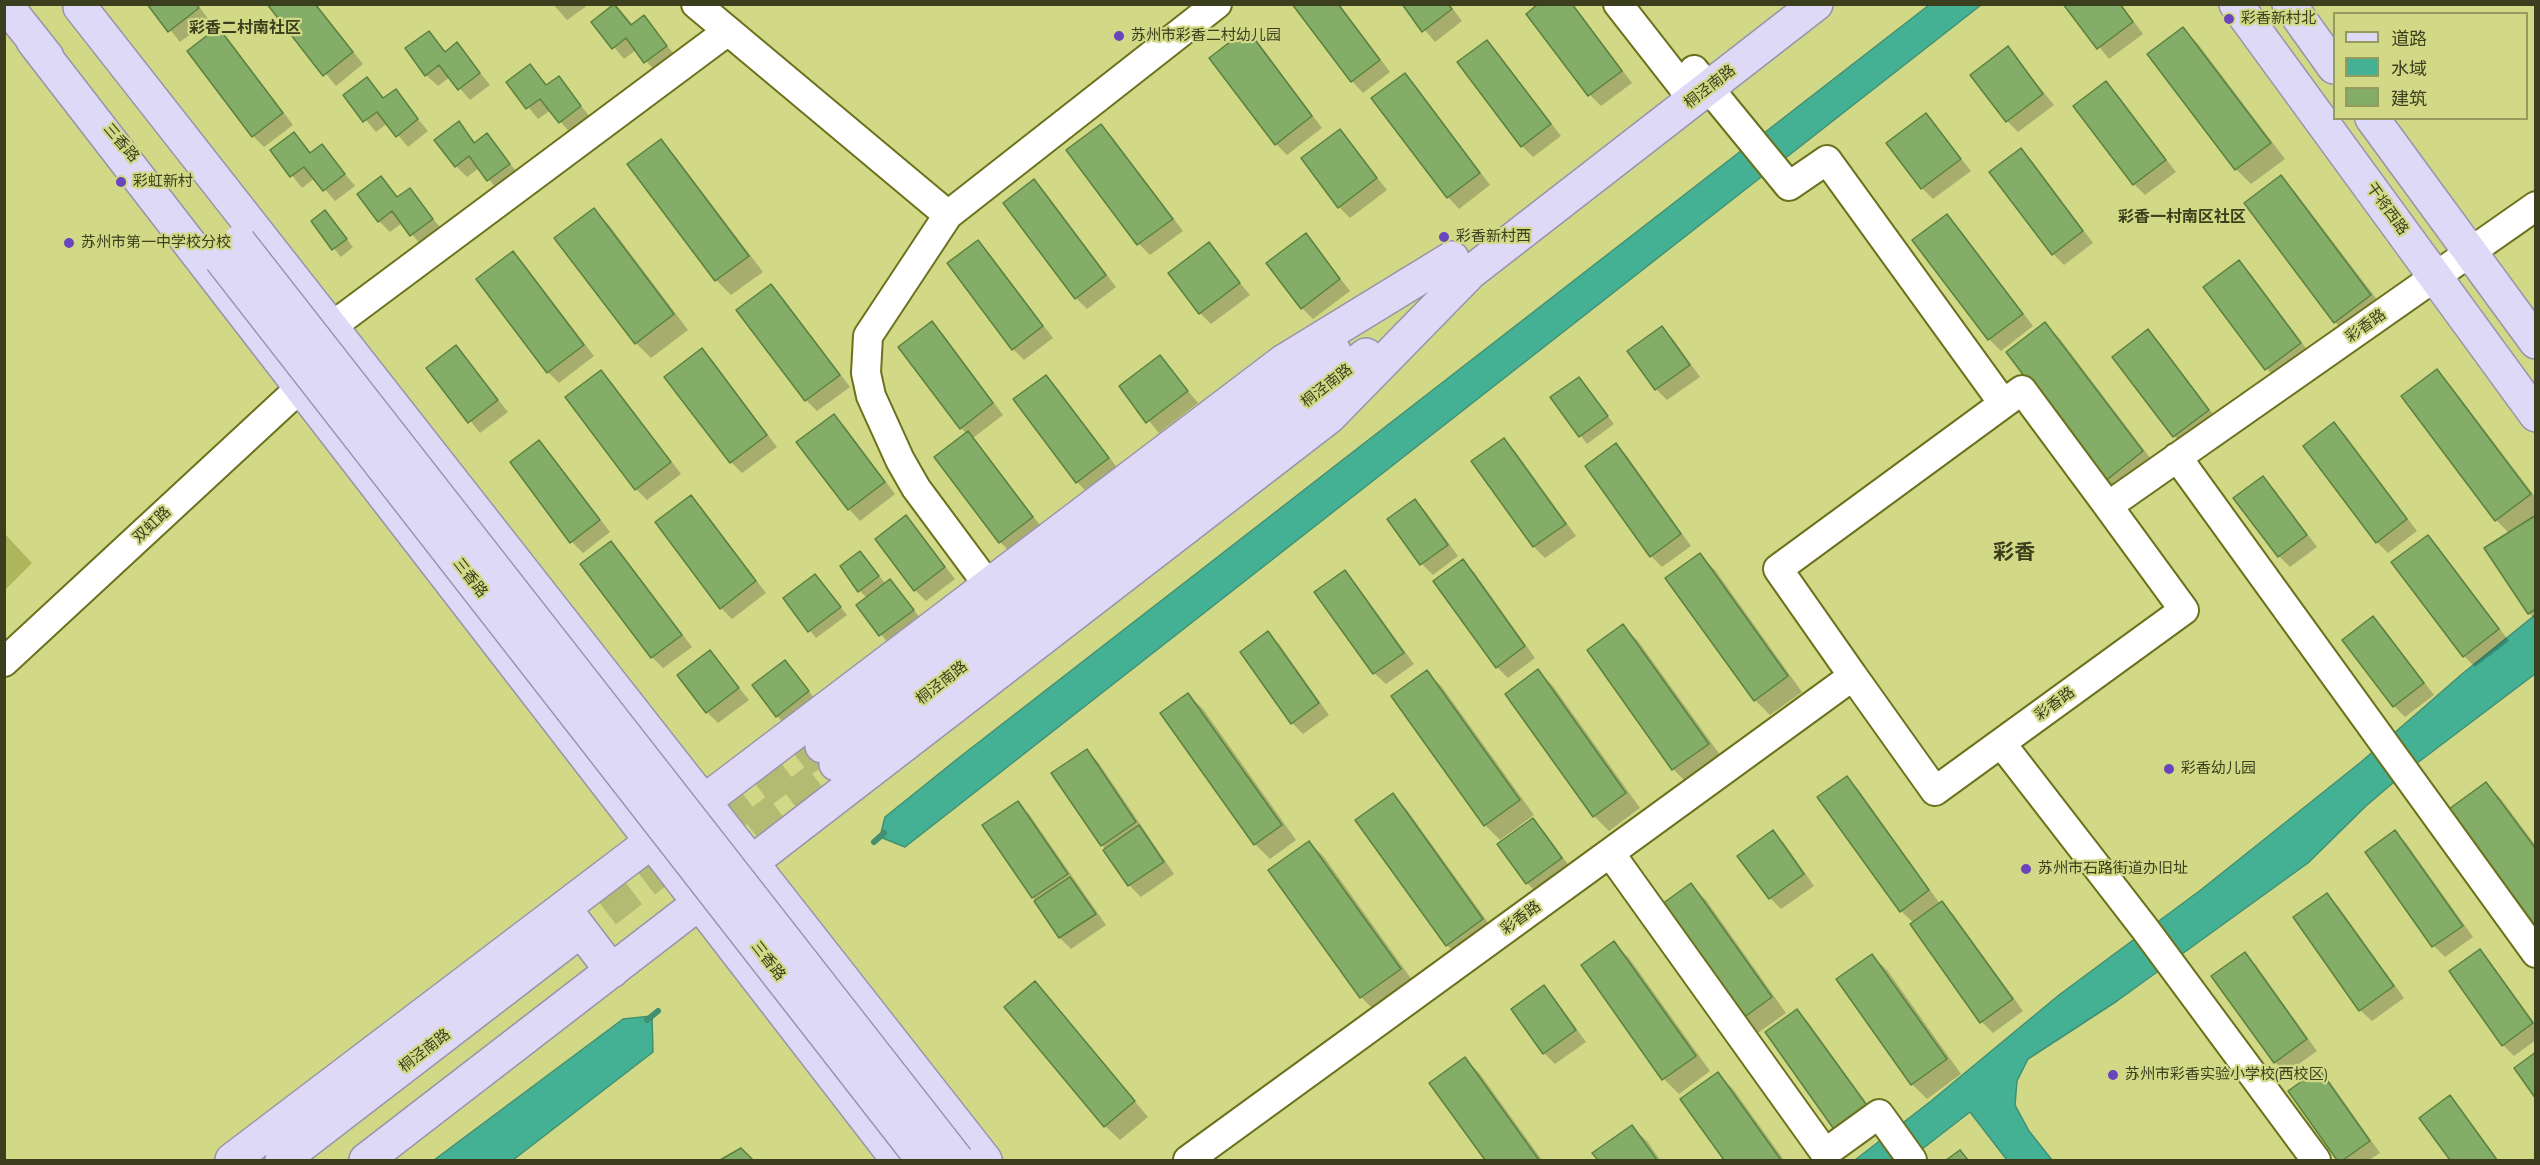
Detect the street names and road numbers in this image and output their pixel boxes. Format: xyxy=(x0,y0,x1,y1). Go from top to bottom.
street label: 桐泾南路 xyxy=(1681,61,1739,113)
street label: 三香路 xyxy=(99,120,143,166)
street label: 干将西路 xyxy=(2362,179,2412,239)
street label: 彩香路 xyxy=(2342,306,2390,346)
street label: 桐泾南路 xyxy=(1298,360,1356,412)
street label: 双虹路 xyxy=(129,503,175,547)
street label: 三香路 xyxy=(449,555,491,601)
street label: 桐泾南路 xyxy=(913,657,971,709)
street label: 彩香路 xyxy=(2032,683,2078,725)
street label: 彩香路 xyxy=(1498,897,1544,939)
street label: 三香路 xyxy=(747,938,789,984)
street label: 桐泾南路 xyxy=(396,1025,454,1077)

